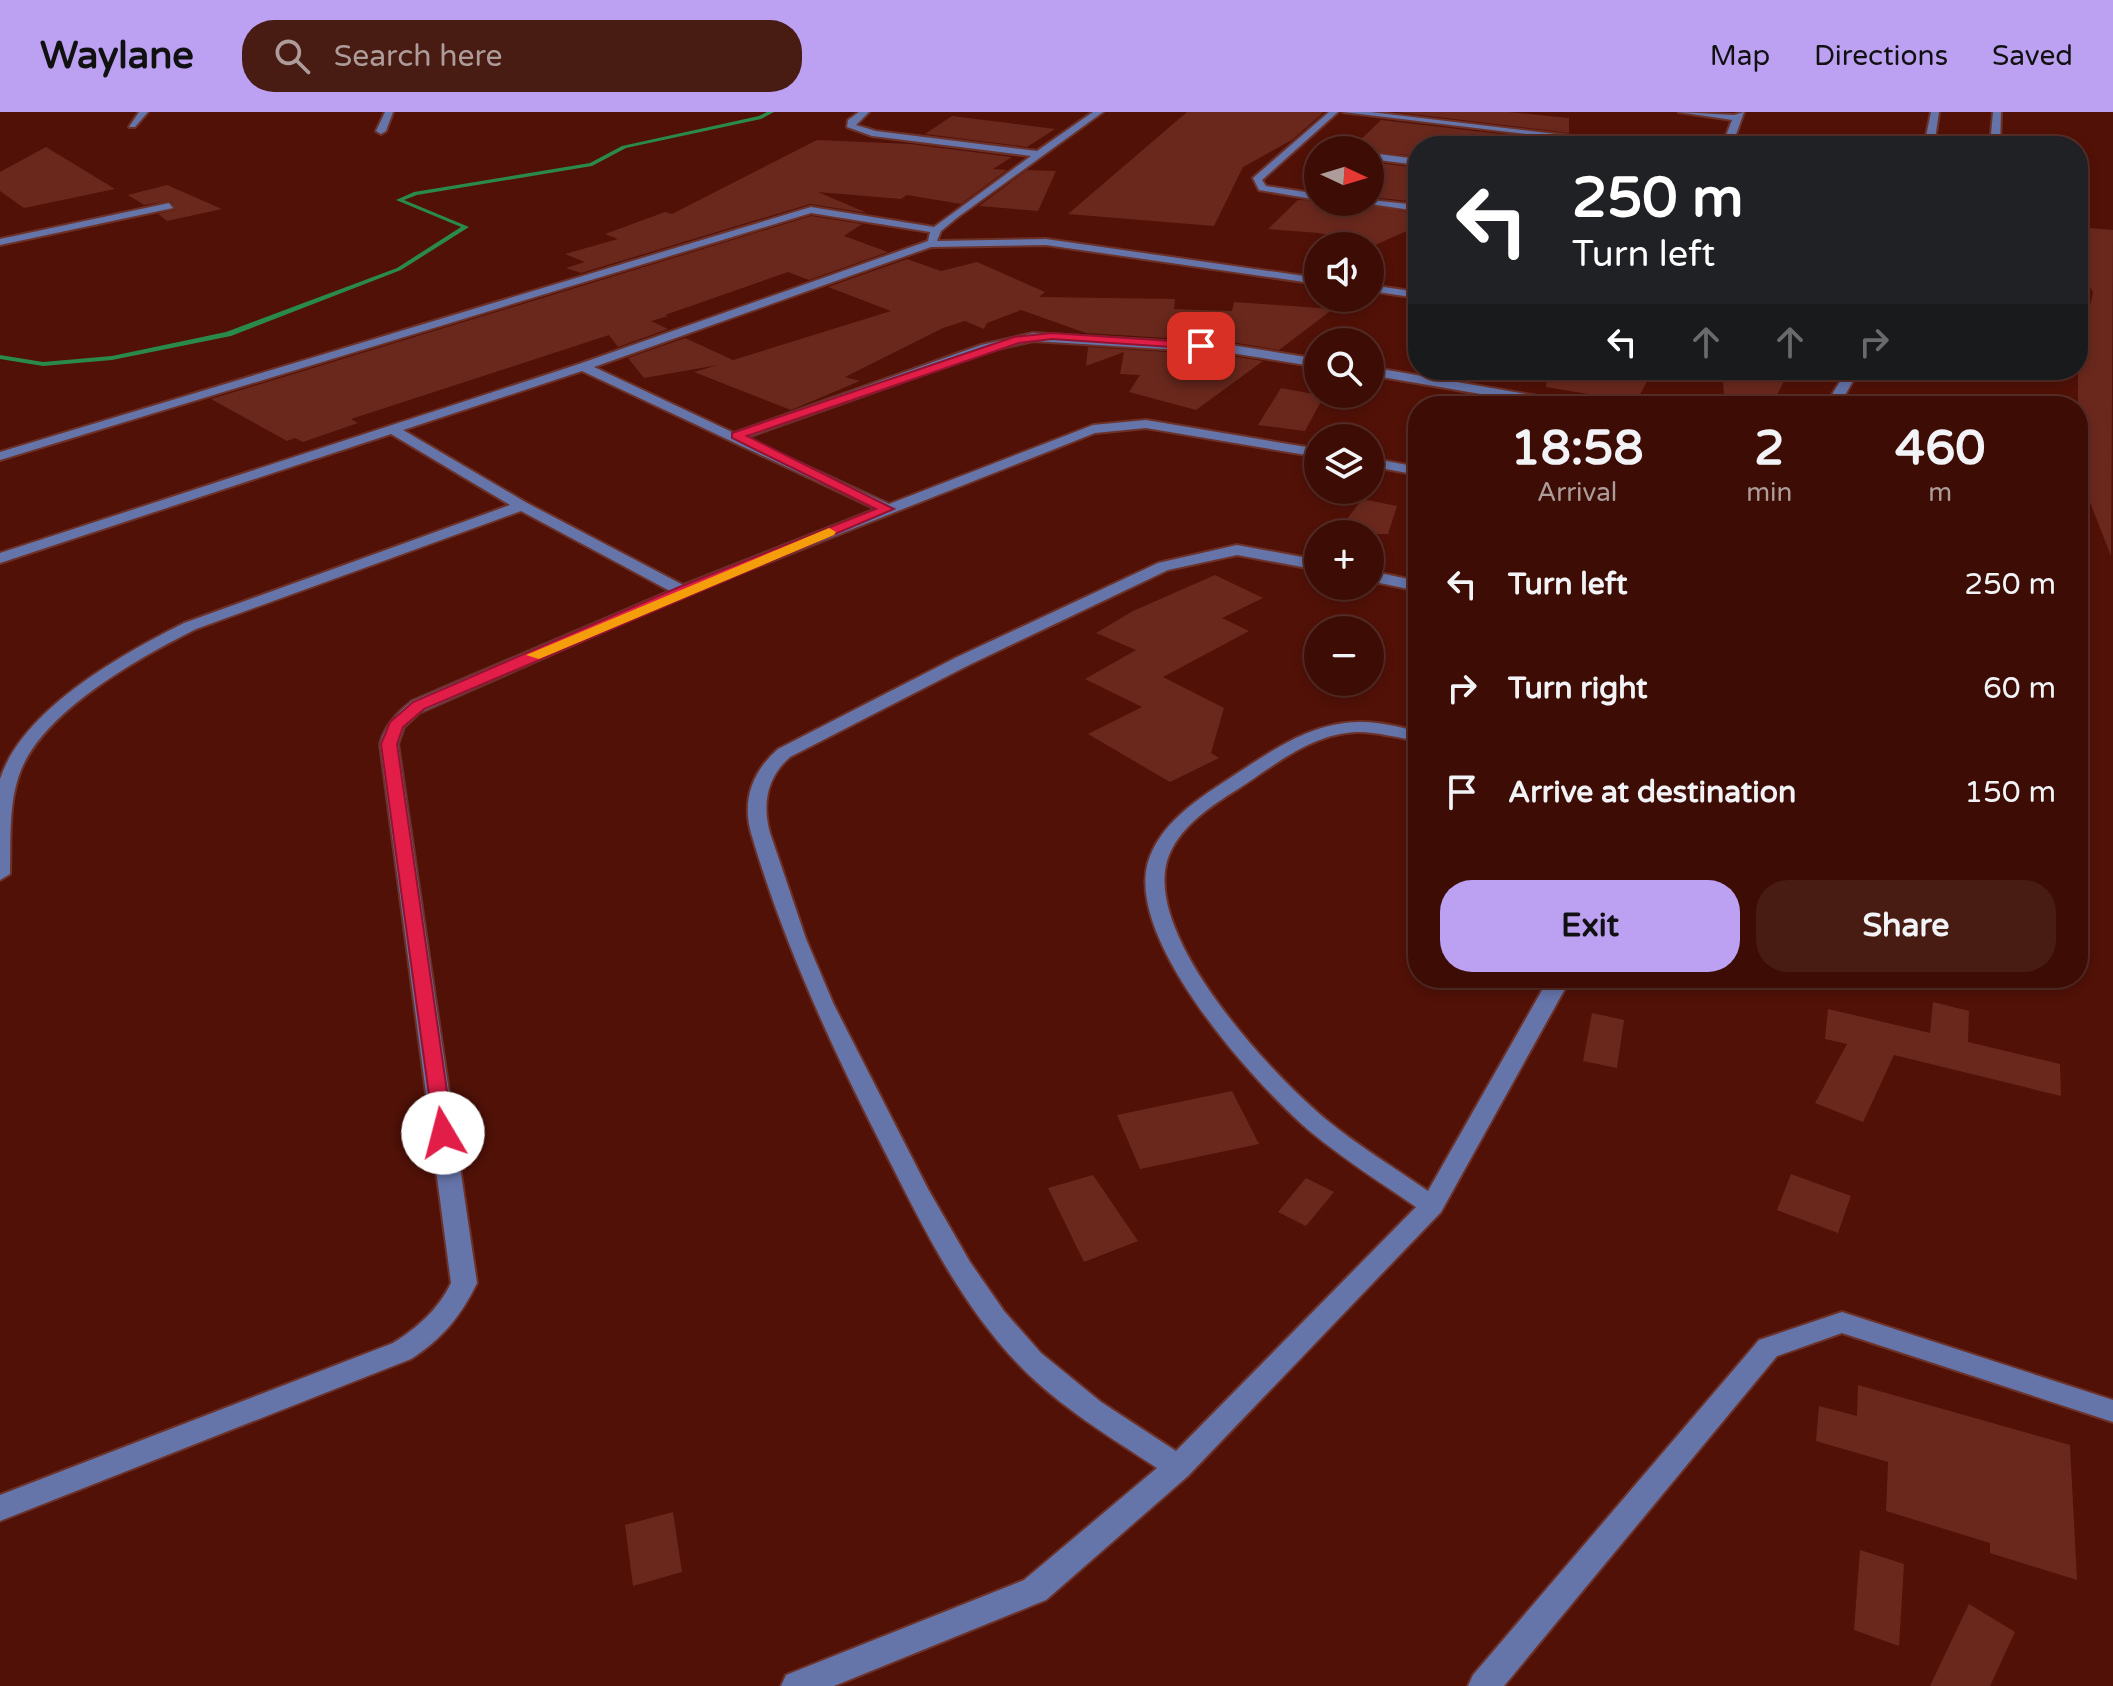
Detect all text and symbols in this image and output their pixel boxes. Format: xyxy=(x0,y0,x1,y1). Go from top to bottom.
search box xyxy=(242,20,802,92)
text: Waylane xyxy=(40,33,194,79)
icon: search xyxy=(270,34,314,78)
text: Search here xyxy=(334,38,503,75)
text: Map xyxy=(1710,39,1770,73)
text: Directions xyxy=(1814,39,1948,73)
text: Saved xyxy=(1992,39,2073,73)
north arrow xyxy=(1304,136,1384,216)
map controls xyxy=(1304,136,1384,696)
text: 250 m xyxy=(1572,165,1743,232)
icon: left xyxy=(1440,168,1544,272)
button: sound xyxy=(1304,232,1384,312)
text: Turn left xyxy=(1572,233,1715,276)
pin xyxy=(1167,312,1235,380)
icon: left xyxy=(1600,320,1644,364)
icon: ahead xyxy=(1684,320,1728,364)
icon: ahead xyxy=(1768,320,1812,364)
icon: right xyxy=(1852,320,1896,364)
icon: arrive xyxy=(1179,324,1223,368)
button: search xyxy=(1304,328,1384,408)
text: 18:58 xyxy=(1511,420,1644,478)
text: 2 xyxy=(1754,420,1784,478)
text: 460 xyxy=(1895,420,1985,478)
button: layers xyxy=(1304,424,1384,504)
text: Arrival xyxy=(1537,477,1617,508)
text: min xyxy=(1746,477,1792,508)
text: m xyxy=(1928,477,1952,508)
button: + xyxy=(1304,520,1384,600)
icon: left xyxy=(1440,562,1484,606)
text: Turn left xyxy=(1508,566,1627,603)
text: 250 m xyxy=(1964,566,2056,603)
button: − xyxy=(1304,616,1384,696)
icon: right xyxy=(1440,666,1484,710)
text: Turn right xyxy=(1508,670,1648,707)
text: 60 m xyxy=(1983,670,2056,707)
icon: arrive xyxy=(1440,770,1484,814)
text: Arrive at destination xyxy=(1508,774,1796,811)
text: 150 m xyxy=(1964,774,2056,811)
button: Exit xyxy=(1440,880,1740,972)
button: Share xyxy=(1756,880,2056,972)
position arrow xyxy=(401,1091,485,1175)

